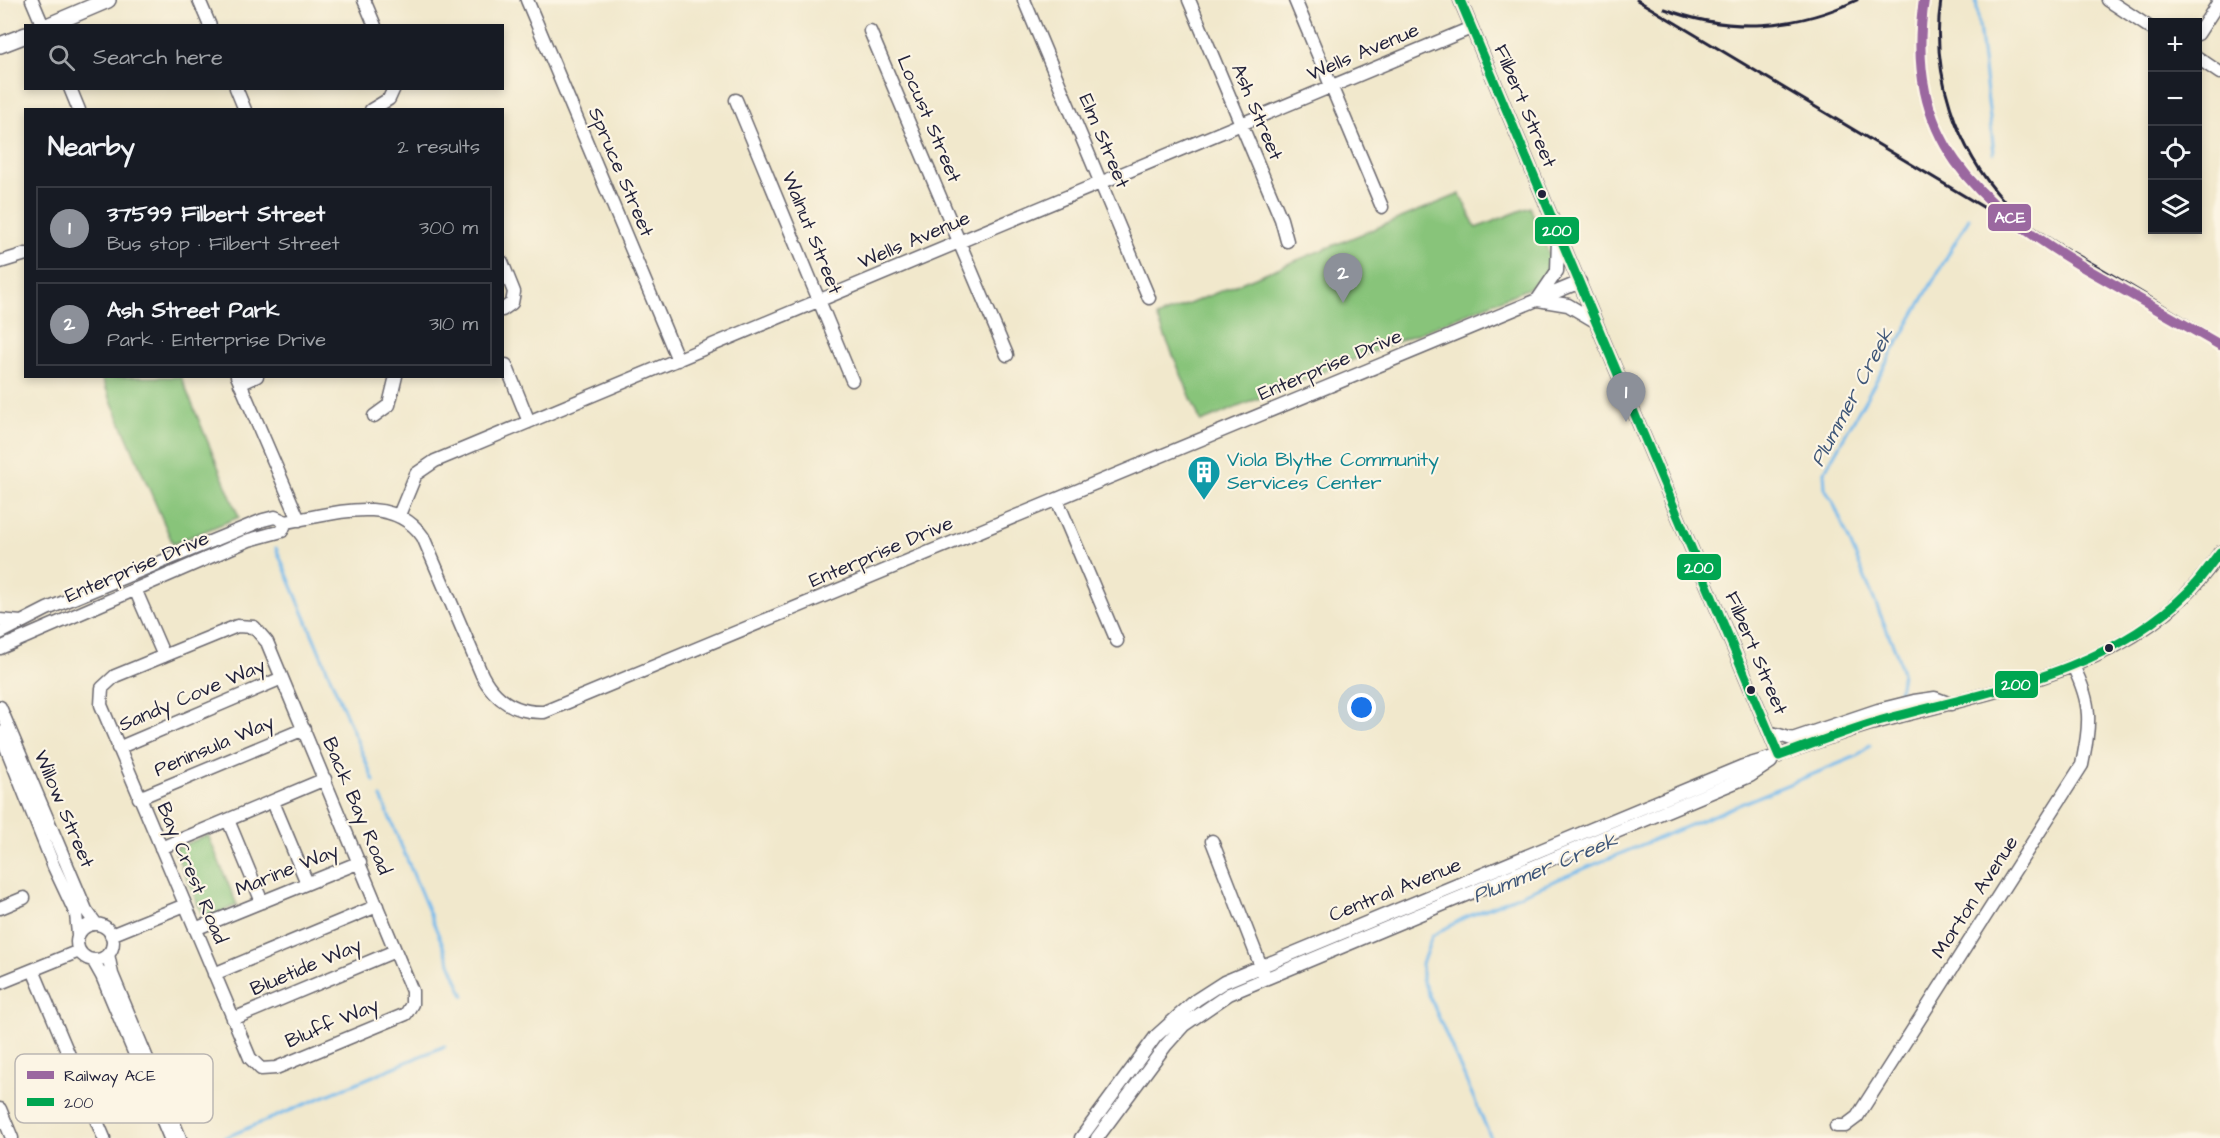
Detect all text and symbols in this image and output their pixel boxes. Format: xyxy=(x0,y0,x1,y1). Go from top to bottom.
street label: Wells Avenue xyxy=(1303,16,1423,88)
map controls xyxy=(2148,18,2202,234)
button: + xyxy=(2148,18,2202,72)
search box xyxy=(24,24,504,90)
street label: Filbert Street xyxy=(1487,40,1563,172)
icon: search xyxy=(45,41,78,74)
text: Search here xyxy=(93,42,223,73)
street label: Locust Street xyxy=(890,51,968,187)
street label: Ash Street xyxy=(1224,59,1290,165)
button: − xyxy=(2148,72,2202,126)
street label: Elm Street xyxy=(1072,89,1136,193)
street label: Spruce Street xyxy=(581,103,661,241)
button: locate xyxy=(2148,126,2202,180)
text: Nearby xyxy=(48,129,135,165)
text: 2 results xyxy=(397,133,480,161)
street label: Walnut Street xyxy=(775,167,849,299)
button: layers xyxy=(2148,180,2202,234)
unlabelled marker xyxy=(1536,188,1548,200)
text: 37599 Filbert Street xyxy=(107,199,325,230)
line badge: ACE xyxy=(1987,203,2032,232)
street label: Wells Avenue xyxy=(854,204,974,276)
text: ACE xyxy=(1994,207,2026,229)
text: 1 xyxy=(68,214,71,242)
text: 300 m xyxy=(419,214,478,242)
line badge: 200 xyxy=(1534,216,1580,245)
text: 200 xyxy=(1541,220,1572,242)
text: Bus stop · Filbert Street xyxy=(107,230,340,258)
pin: 2 xyxy=(1324,254,1362,303)
text: Ash Street Park xyxy=(107,295,279,326)
text: 2 xyxy=(64,310,75,338)
text: 310 m xyxy=(429,310,478,338)
water label: Plummer Creek xyxy=(1803,321,1901,472)
street label: Enterprise Drive xyxy=(1254,322,1407,408)
text: Park · Enterprise Drive xyxy=(107,326,326,354)
pin: 1 xyxy=(1606,372,1646,422)
place label: Viola Blythe Community Services Center xyxy=(1227,446,1439,497)
building icon: Viola Blythe Community Services Center xyxy=(1186,454,1222,501)
street label: Enterprise Drive xyxy=(805,509,958,595)
street label: Enterprise Drive xyxy=(61,524,214,610)
line badge: 200 xyxy=(1676,553,1722,581)
text: 200 xyxy=(1683,557,1714,579)
street label: Filbert Street xyxy=(1718,587,1794,719)
unlabelled marker xyxy=(2103,642,2115,654)
street label: Sandy Cove Way xyxy=(114,651,270,739)
line badge: 200 xyxy=(1994,670,2039,699)
text: 200 xyxy=(2000,674,2031,696)
unlabelled marker xyxy=(1745,684,1757,696)
your location xyxy=(1347,693,1376,722)
street label: Peninsula Way xyxy=(150,708,279,785)
street label: Back Bay Road xyxy=(315,733,399,879)
street label: Willow Street xyxy=(27,746,101,872)
street label: Bay Crest Road xyxy=(149,798,234,949)
water label: Plummer Creek xyxy=(1468,825,1623,910)
street label: Morton Avenue xyxy=(1925,830,2025,964)
street label: Marine Way xyxy=(231,836,343,904)
street label: Central Avenue xyxy=(1325,851,1465,929)
street label: Bluetide Way xyxy=(246,931,366,1004)
street label: Bluff Way xyxy=(281,991,384,1056)
legend xyxy=(15,1054,213,1123)
text: Railway ACE xyxy=(64,1065,156,1088)
text: 200 xyxy=(64,1092,93,1114)

